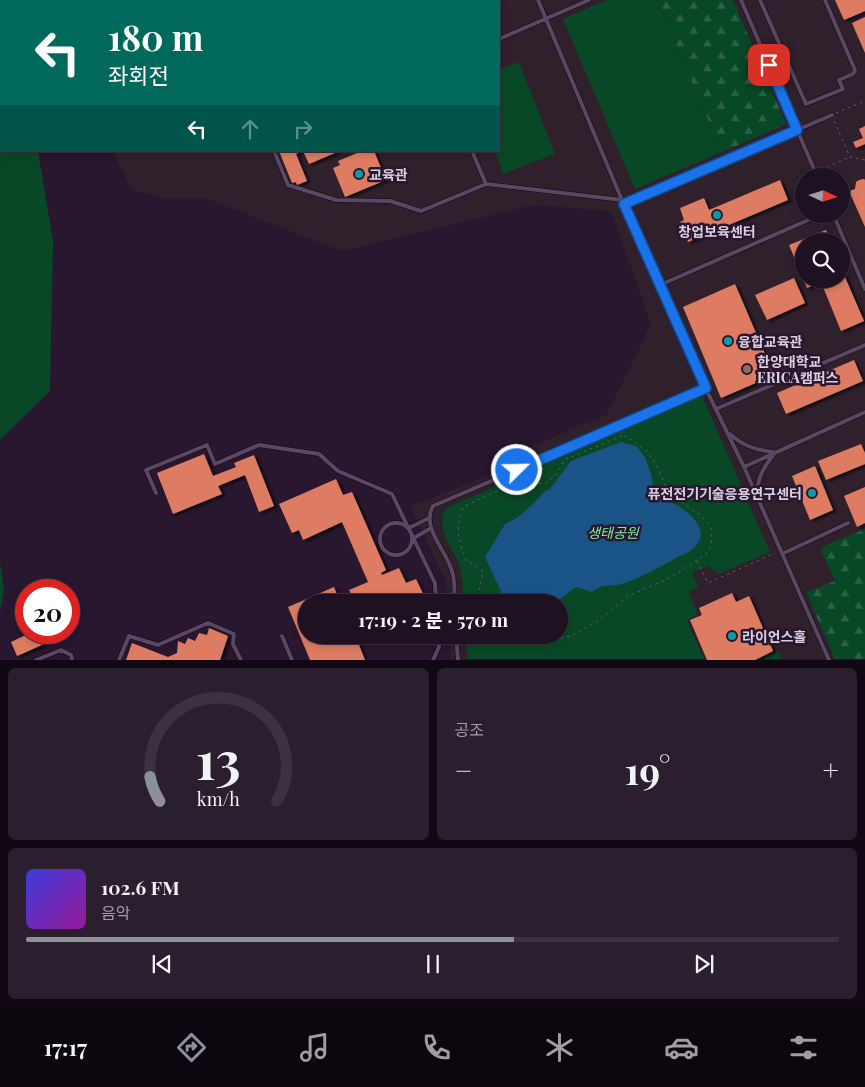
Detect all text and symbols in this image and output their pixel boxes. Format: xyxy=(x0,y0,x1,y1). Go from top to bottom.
text: 180 m xyxy=(108,13,203,60)
icon: left xyxy=(25,20,90,85)
pin xyxy=(748,44,790,86)
icon: arrive xyxy=(755,51,783,79)
text: 좌회전 xyxy=(108,60,169,90)
icon: left xyxy=(183,115,211,143)
icon: ahead xyxy=(236,115,264,143)
icon: right xyxy=(289,115,317,143)
place label: 교육관 xyxy=(369,165,408,184)
marker: 교육관 xyxy=(353,168,365,180)
north arrow xyxy=(795,168,850,222)
map controls xyxy=(795,168,850,288)
marker: 창업보육센터 xyxy=(711,209,723,221)
place label: 창업보육센터 xyxy=(678,222,756,241)
button: search xyxy=(795,233,850,288)
place label: 융합교육관 xyxy=(738,332,803,351)
marker: 융합교육관 xyxy=(722,335,734,347)
place label: 한양대학교 ERICA캠퍼스 xyxy=(757,352,839,387)
marker: 한양대학교 ERICA캠퍼스 xyxy=(741,363,753,375)
position arrow xyxy=(490,443,542,495)
place label: 퓨전전기기술응용연구센터 xyxy=(647,484,802,503)
marker: 퓨전전기기술응용연구센터 xyxy=(806,487,818,499)
park label: 생태공원 xyxy=(587,523,640,542)
speed limit sign: 20 xyxy=(15,579,80,644)
text: 17:19 · 2 분 · 570 m xyxy=(358,606,508,632)
place label: 라이언스홀 xyxy=(742,627,807,646)
marker: 라이언스홀 xyxy=(726,630,738,642)
text: 공조 xyxy=(455,719,484,740)
text: 13 xyxy=(196,724,241,793)
text: 19° xyxy=(625,744,671,795)
text: − xyxy=(455,751,473,788)
text: + xyxy=(823,751,839,788)
text: km/h xyxy=(197,787,240,810)
text: 102.6 FM xyxy=(101,874,180,900)
text: 음악 xyxy=(101,902,130,923)
icon: previous xyxy=(148,950,176,978)
icon: pause xyxy=(419,950,447,978)
icon: next xyxy=(690,950,718,978)
icon: directions xyxy=(174,1030,209,1065)
icon: music xyxy=(297,1030,332,1065)
icon: phone xyxy=(419,1030,454,1065)
icon: climate xyxy=(542,1030,577,1065)
icon: car xyxy=(664,1030,699,1065)
icon: filters xyxy=(786,1030,821,1065)
text: 17:17 xyxy=(44,1032,87,1062)

